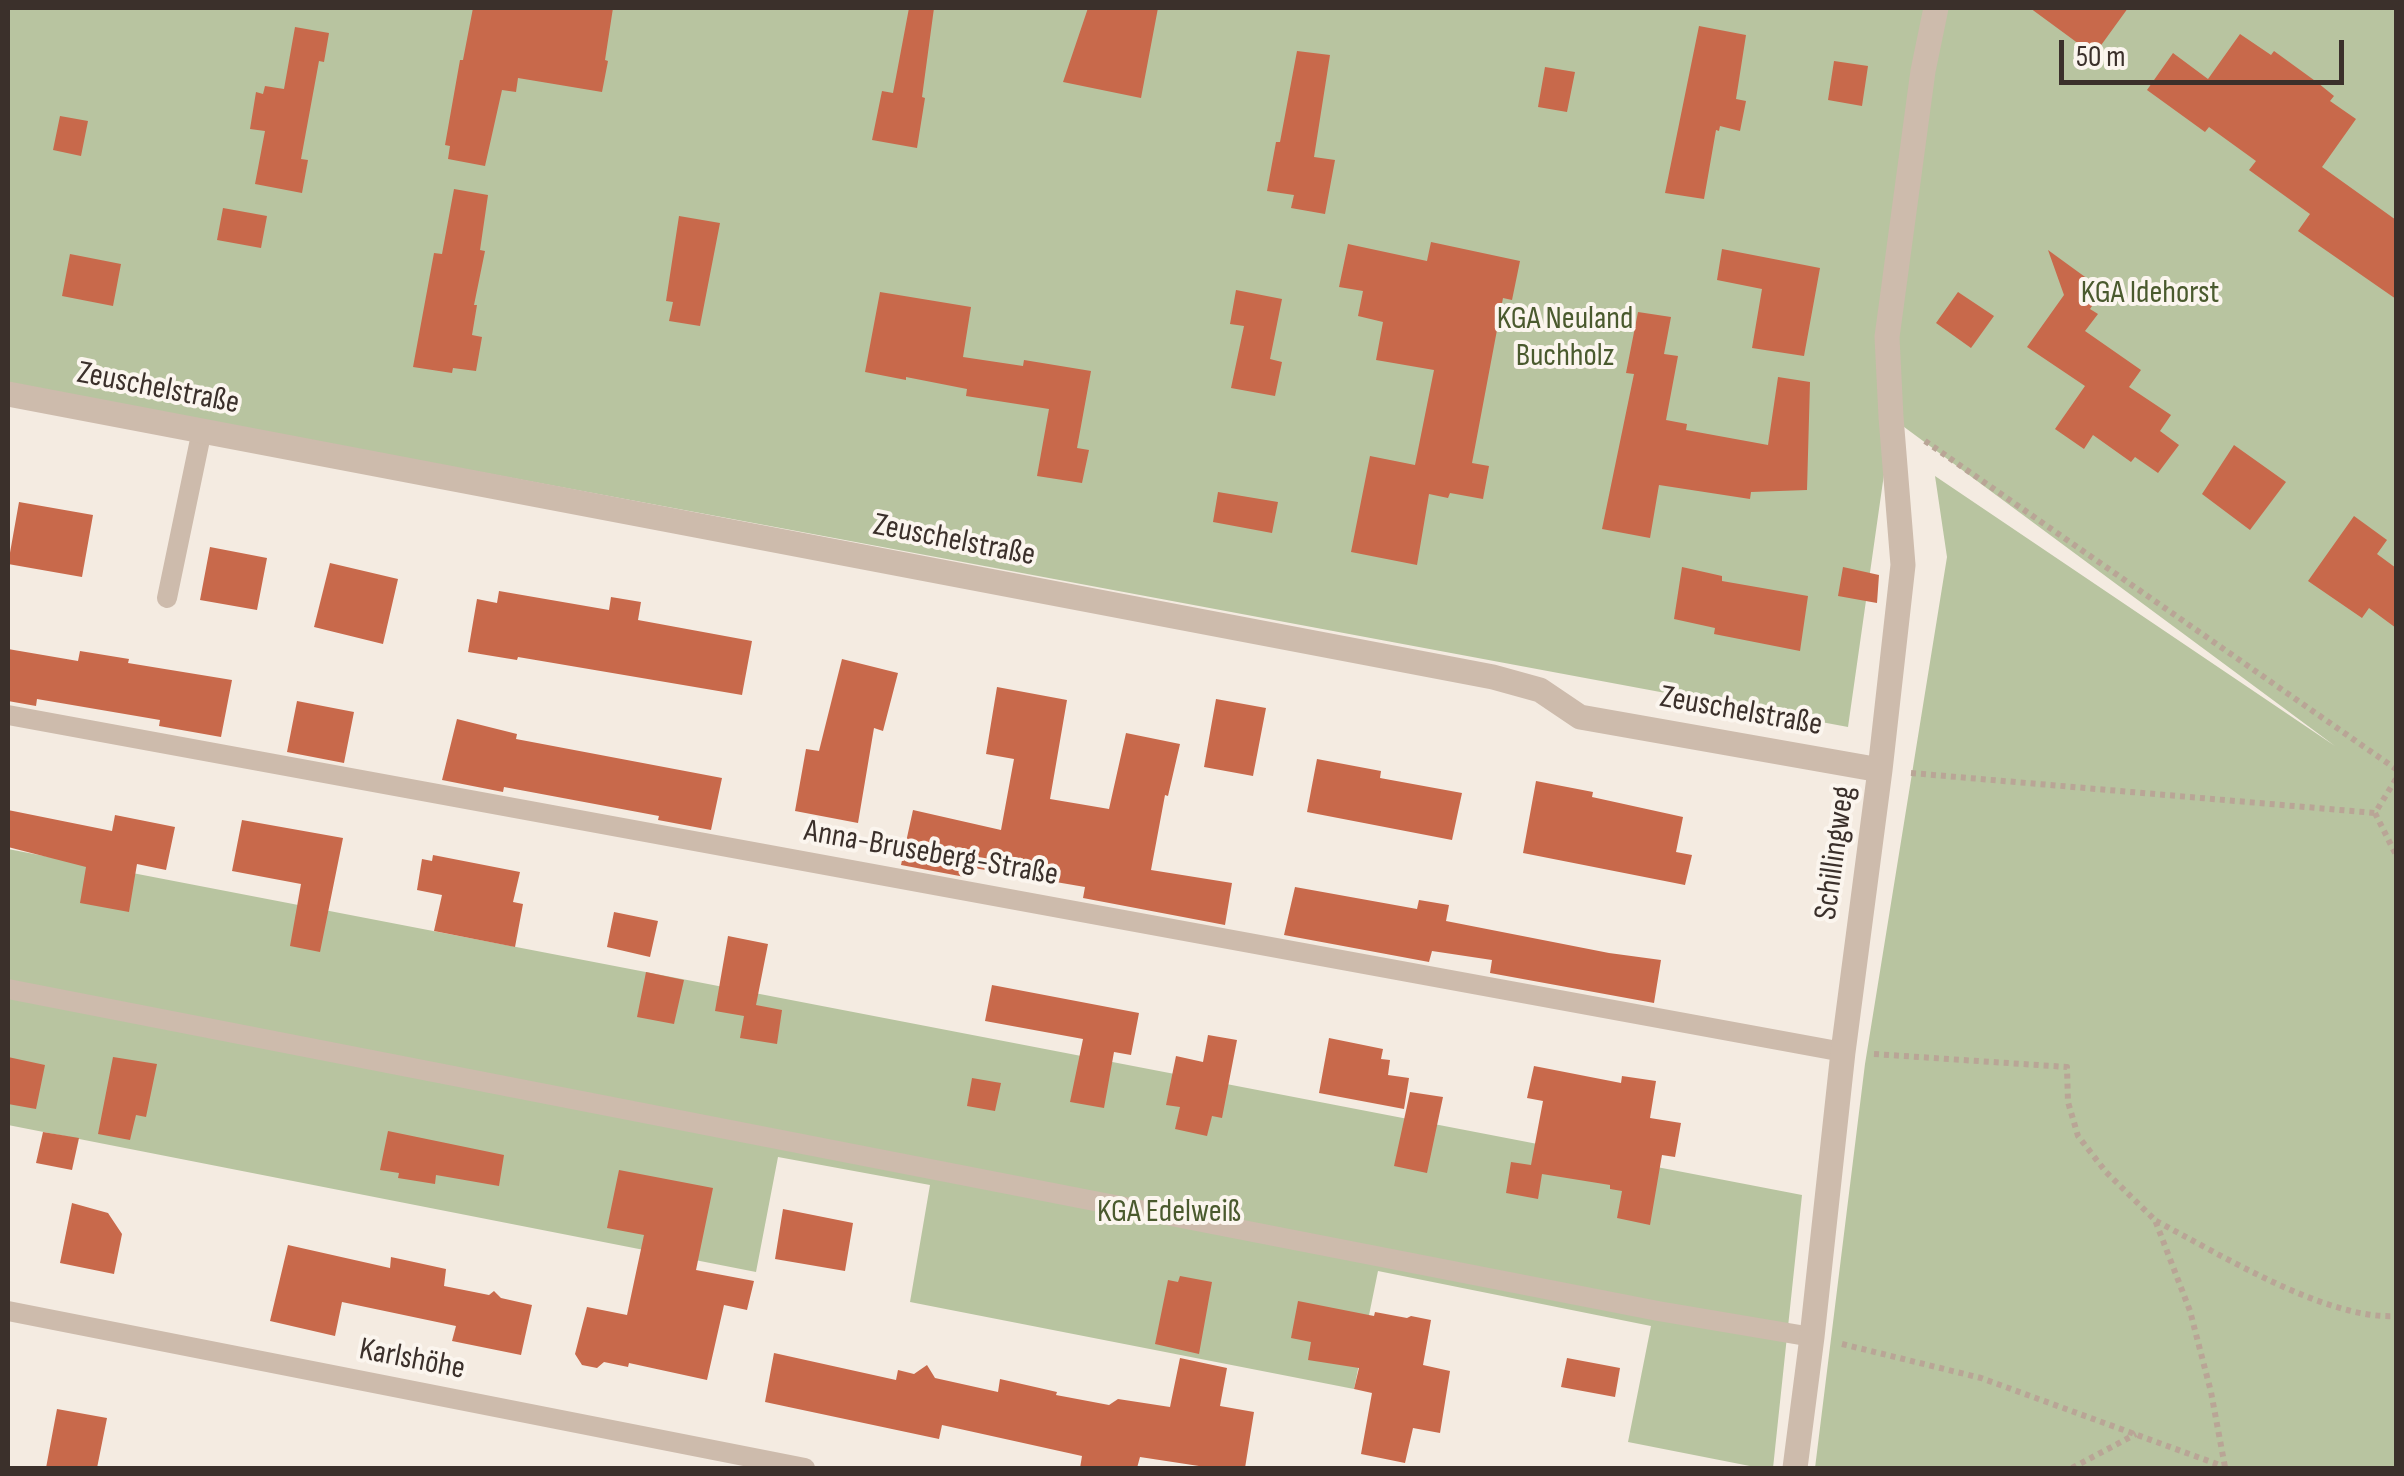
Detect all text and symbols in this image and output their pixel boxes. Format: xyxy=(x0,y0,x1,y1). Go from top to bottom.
scale bar xyxy=(2064,20,2349,82)
text: 50 m xyxy=(2076,39,2125,75)
park label: KGA Idehorst xyxy=(2081,275,2219,313)
park label: KGA Neuland Buchholz xyxy=(1497,301,1633,376)
street label: Zeuschelstraße xyxy=(74,354,242,424)
street label: Zeuschelstraße xyxy=(870,506,1038,576)
street label: Zeuschelstraße xyxy=(1657,679,1825,745)
street label: Schillingweg xyxy=(1808,784,1864,922)
street label: Anna-Bruseberg-Straße xyxy=(801,813,1061,895)
park label: KGA Edelweiß xyxy=(1097,1194,1241,1232)
street label: Karlshöhe xyxy=(356,1331,468,1389)

